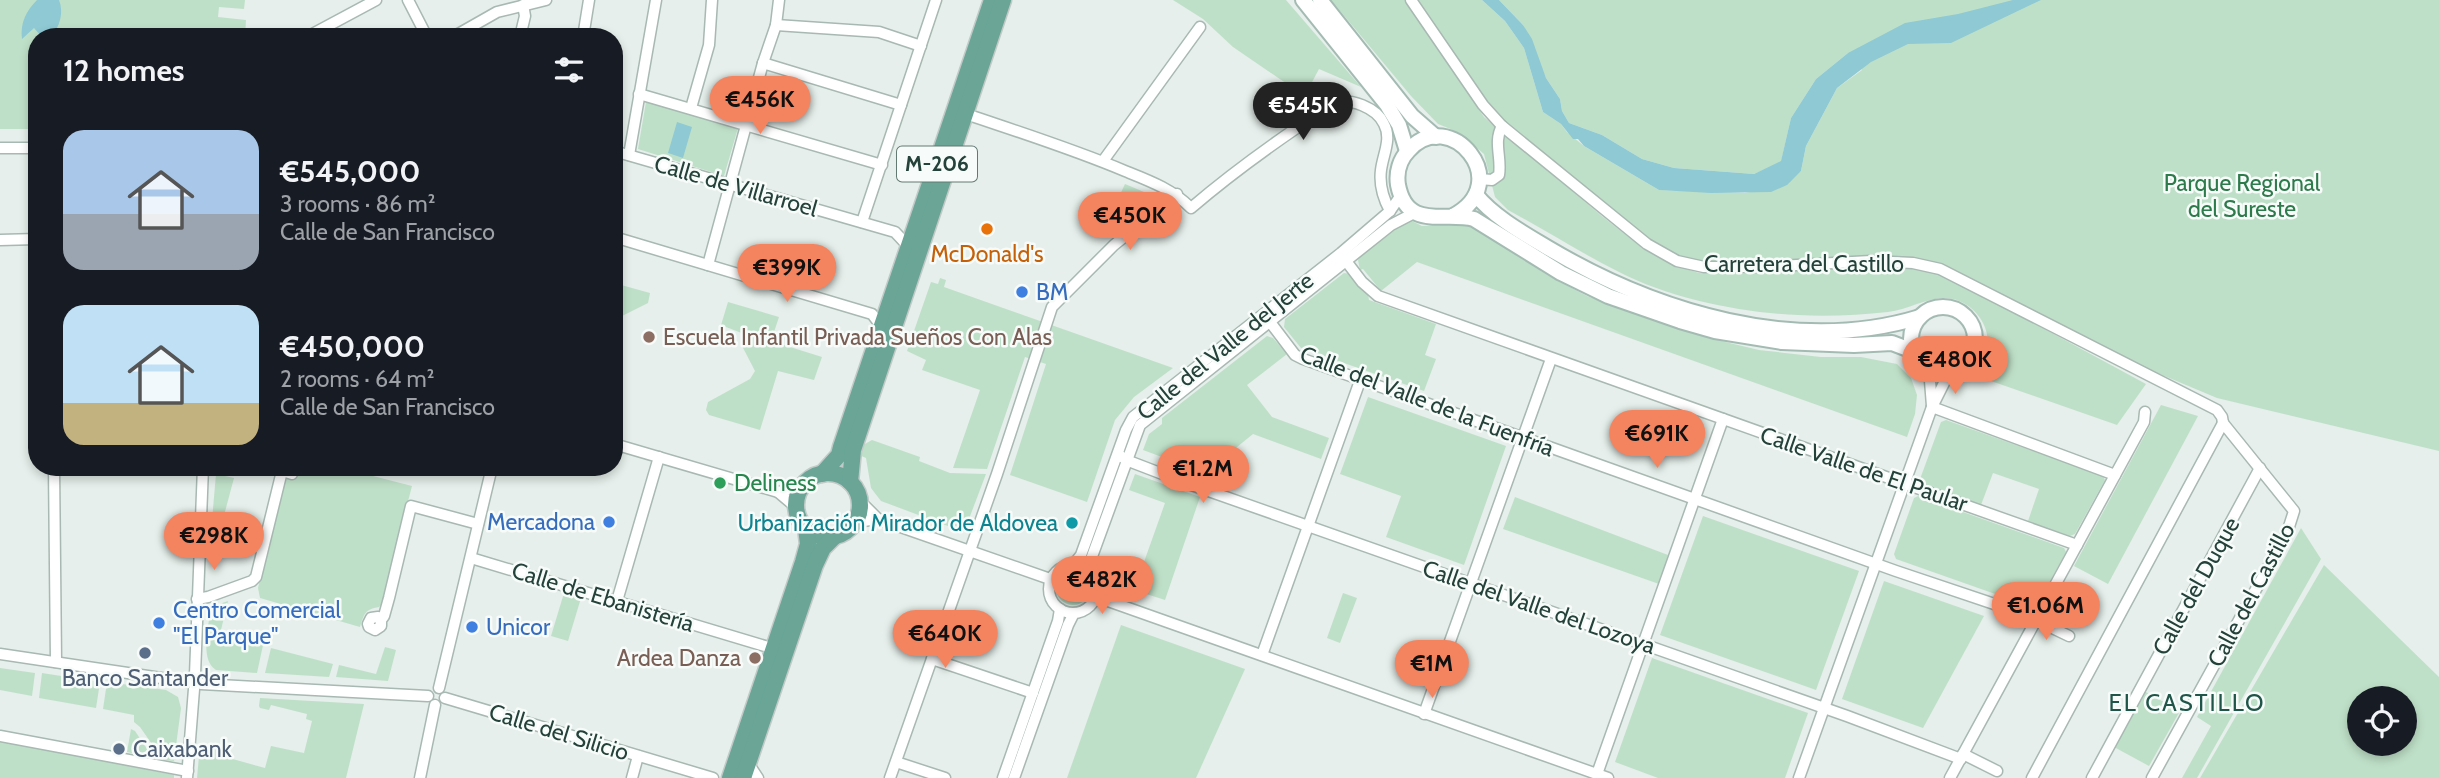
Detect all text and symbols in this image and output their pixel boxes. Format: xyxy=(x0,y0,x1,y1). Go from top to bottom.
icon: filters xyxy=(550,51,588,89)
text: 12 homes xyxy=(63,52,185,89)
pin: €456K xyxy=(711,76,809,136)
pin: €545K xyxy=(1254,82,1352,142)
text: €456K xyxy=(726,85,794,113)
text: €545K xyxy=(1269,91,1337,119)
road number: M-206 xyxy=(897,146,977,182)
street label: Calle de Villarroel xyxy=(651,149,821,223)
text: €545,000 xyxy=(280,153,420,190)
icon: home xyxy=(119,158,203,242)
park label: Parque Regional del Sureste xyxy=(2164,169,2321,223)
text: 3 rooms · 86 m² xyxy=(280,190,435,218)
pin: €450K xyxy=(1081,192,1179,252)
text: €450K xyxy=(1094,201,1166,229)
text: Calle de San Francisco xyxy=(280,218,495,246)
marker: McDonald's xyxy=(979,221,995,237)
place label: McDonald's xyxy=(930,240,1044,268)
pin: €399K xyxy=(738,244,836,304)
street label: Carretera del Castillo xyxy=(1704,250,1904,278)
text: €399K xyxy=(753,253,821,281)
street label: Calle del Valle del Jerte xyxy=(1131,266,1319,426)
place label: BM xyxy=(1036,278,1068,306)
marker: BM xyxy=(1014,284,1030,300)
place label: Escuela Infantil Privada Sueños Con Alas xyxy=(663,323,1052,351)
text: €450,000 xyxy=(280,328,425,365)
marker: Escuela Infantil Privada Sueños Con Alas xyxy=(641,329,657,345)
icon: home xyxy=(119,333,203,417)
pin: €480K xyxy=(1906,336,2004,396)
street label: Calle del Valle de la Fuenfría xyxy=(1296,340,1558,462)
text: €480K xyxy=(1918,345,1992,373)
text: 2 rooms · 64 m² xyxy=(280,365,434,393)
text: Calle de San Francisco xyxy=(280,393,495,421)
pin: €691K xyxy=(1608,410,1706,470)
text: €691K xyxy=(1625,419,1689,447)
street label: Calle Valle de El Paular xyxy=(1757,420,1972,518)
pin: €1.2M xyxy=(1154,446,1252,505)
text: €1.2M xyxy=(1173,454,1233,482)
place label: Deliness xyxy=(734,469,816,497)
marker: Deliness xyxy=(712,475,728,491)
place label: Mercadona xyxy=(487,508,595,536)
place label: Urbanización Mirador de Aldovea xyxy=(738,509,1058,537)
pin: €298K xyxy=(165,512,263,572)
street label: Calle del Duque xyxy=(2147,512,2246,660)
marker: Mercadona xyxy=(601,514,617,530)
marker: Urbanización Mirador de Aldovea xyxy=(1064,515,1080,531)
street label: Calle del Castillo xyxy=(2201,518,2301,672)
text: €298K xyxy=(180,521,248,549)
street label: Calle del Valle del Lozoya xyxy=(1419,554,1659,660)
street label: Calle de Ebanistería xyxy=(509,556,697,638)
pin: €482K xyxy=(1053,556,1151,616)
text: €482K xyxy=(1067,565,1137,593)
pin: €1.06M xyxy=(1989,582,2103,642)
text: €1.06M xyxy=(2008,591,2084,619)
place label: Centro Comercial "El Parque" xyxy=(173,596,342,650)
pin: €640K xyxy=(896,610,994,670)
place label: Unicor xyxy=(486,613,551,641)
marker: Centro Comercial "El Parque" xyxy=(151,615,167,631)
marker: Unicor xyxy=(464,619,480,635)
text: €640K xyxy=(909,619,981,647)
pin: €1M xyxy=(1398,640,1466,700)
place label: Ardea Danza xyxy=(617,644,741,672)
marker: Banco Santander xyxy=(137,645,153,661)
text: €1M xyxy=(1411,649,1453,677)
marker: Ardea Danza xyxy=(747,650,763,666)
place label: Banco Santander xyxy=(62,664,229,692)
map controls xyxy=(2347,686,2417,756)
button: locate xyxy=(2347,686,2417,756)
district label: EL CASTILLO xyxy=(2108,688,2266,717)
street label: Calle del Silicio xyxy=(486,697,632,767)
place label: Caixabank xyxy=(133,735,233,763)
marker: Caixabank xyxy=(111,741,127,757)

